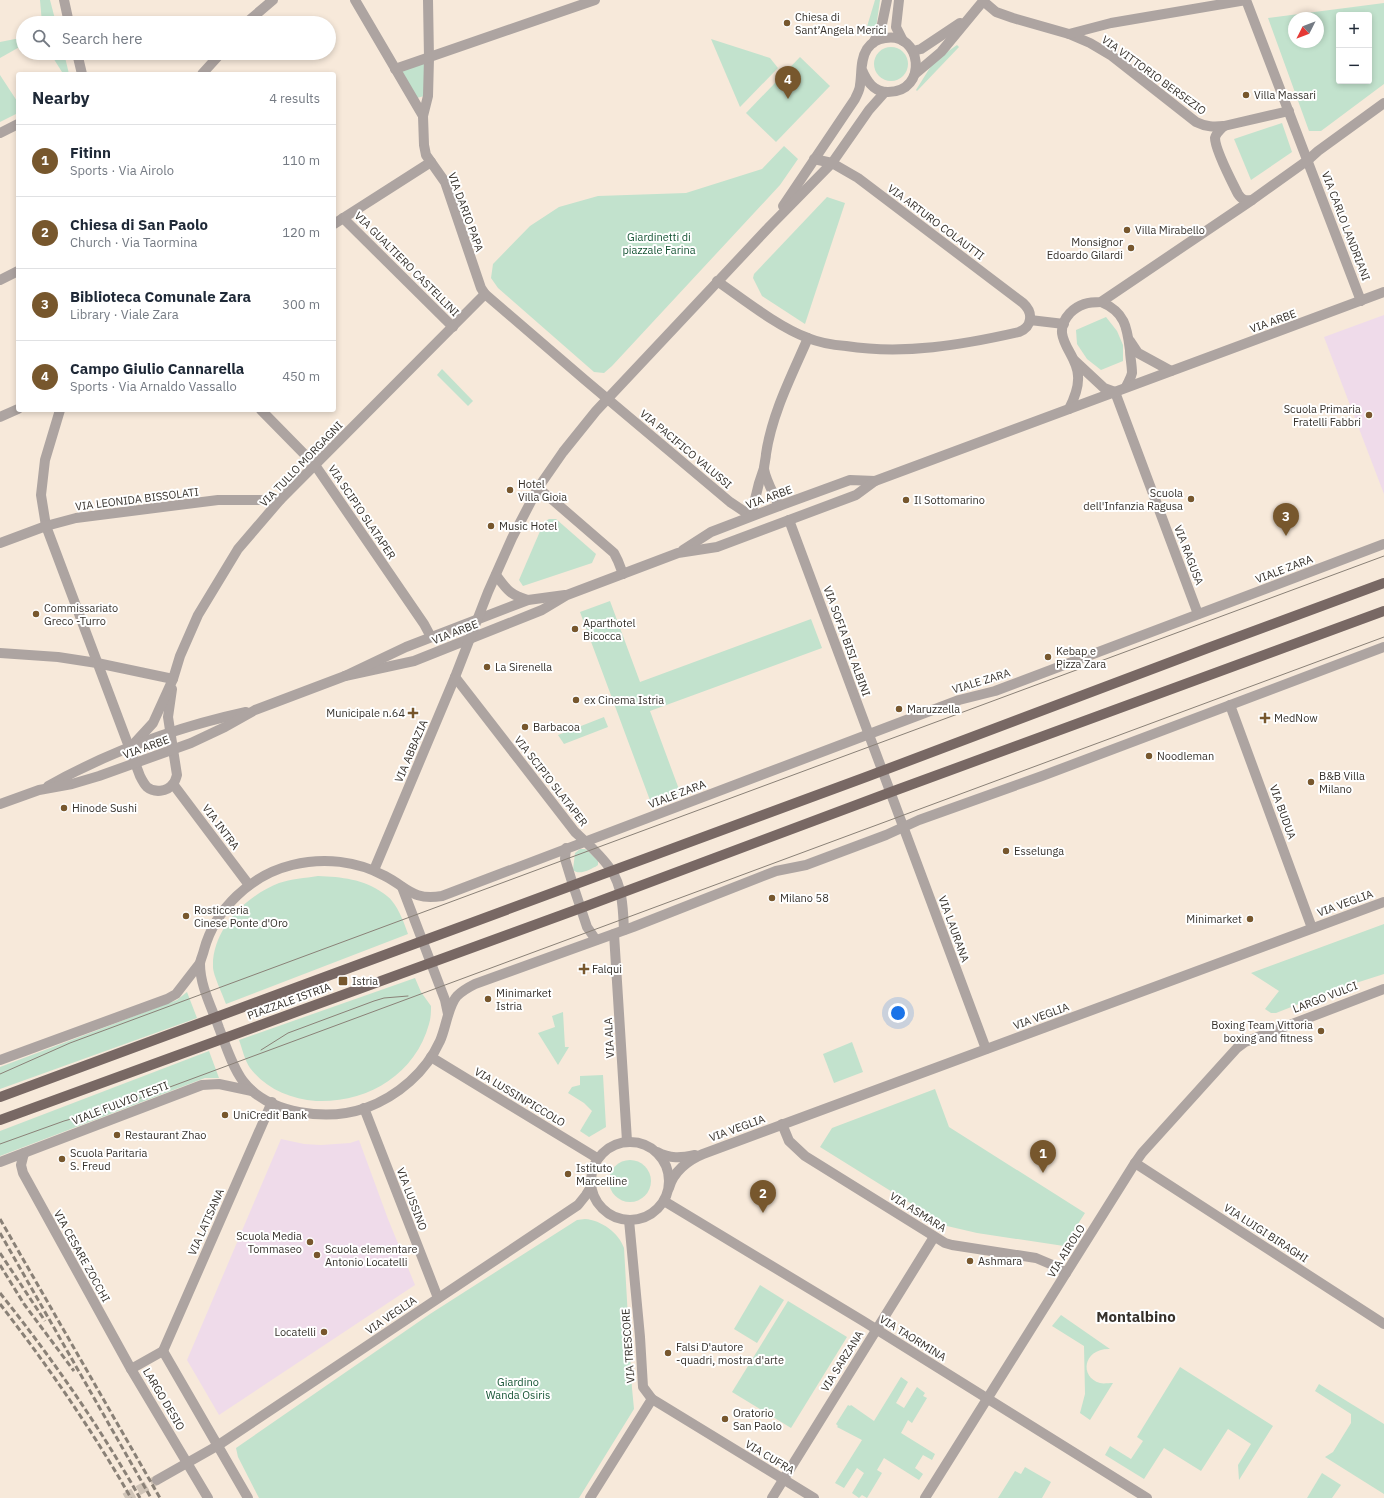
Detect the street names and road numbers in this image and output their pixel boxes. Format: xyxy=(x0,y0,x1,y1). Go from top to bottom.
street label: VIA VITTORIO BERSEZIO xyxy=(1099,32,1209,118)
street label: VIA CARLO LANDRIANI xyxy=(1319,169,1373,283)
street label: VIA DARIO PAPA xyxy=(445,170,487,254)
street label: VIA ARTURO COLAUTTI xyxy=(885,181,987,263)
street label: VIA GUALTIERO CASTELLINI xyxy=(352,209,462,319)
street label: VIA ARBE xyxy=(1248,306,1298,336)
street label: VIA PACIFICO VALUSSI xyxy=(637,406,735,492)
street label: VIA TULLO MORGAGNI xyxy=(257,418,345,510)
street label: VIA SCIPIO SLATAPER xyxy=(325,462,399,562)
street label: VIA ARBE xyxy=(744,482,794,512)
street label: VIA LEONIDA BISSOLATI xyxy=(74,484,200,514)
street label: VIA RAGUSA xyxy=(1171,523,1207,587)
street label: VIALE ZARA xyxy=(1253,552,1315,586)
street label: VIA SOFIA BISI ALBINI xyxy=(821,584,873,698)
street label: VIA ARBE xyxy=(430,617,480,647)
street label: VIALE ZARA xyxy=(950,666,1012,696)
street label: VIA ABBAZIA xyxy=(391,717,431,785)
street label: VIA ARBE xyxy=(121,732,171,762)
street label: VIA SCIPIO SLATAPER xyxy=(511,733,591,829)
street label: VIALE ZARA xyxy=(646,777,708,811)
street label: VIA BUDUA xyxy=(1267,783,1299,841)
street label: VIA INTRA xyxy=(199,801,243,853)
street label: VIA VEGLIA xyxy=(1315,886,1375,920)
street label: VIA LAURANA xyxy=(935,894,973,964)
street label: LARGO VULCI xyxy=(1291,978,1359,1016)
street label: PIAZZALE ISTRIA xyxy=(245,979,333,1023)
street label: VIA VEGLIA xyxy=(1011,999,1071,1033)
street label: VIA ALA xyxy=(601,1017,617,1059)
street label: VIA LUSSINPICCOLO xyxy=(472,1064,568,1130)
street label: VIALE FULVIO TESTI xyxy=(70,1078,170,1128)
street label: VIA VEGLIA xyxy=(707,1111,767,1145)
street label: VIA LUSSINO xyxy=(394,1166,430,1233)
street label: VIA LATISANA xyxy=(185,1186,227,1258)
street label: VIA ASMARA xyxy=(887,1189,949,1235)
street label: VIA LUIGI BIRAGHI xyxy=(1221,1201,1311,1265)
street label: VIA CESARE ZOCCHI xyxy=(51,1207,113,1305)
street label: VIA AIROLO xyxy=(1044,1222,1088,1280)
street label: VIA VEGLIA xyxy=(363,1293,419,1337)
street label: VIA TRESCORE xyxy=(618,1308,638,1384)
street label: VIA TAORMINA xyxy=(877,1312,949,1364)
street label: VIA SARZANA xyxy=(818,1328,866,1394)
street label: LARGO DESIO xyxy=(140,1365,188,1433)
street label: VIA CUFRA xyxy=(743,1437,797,1477)

